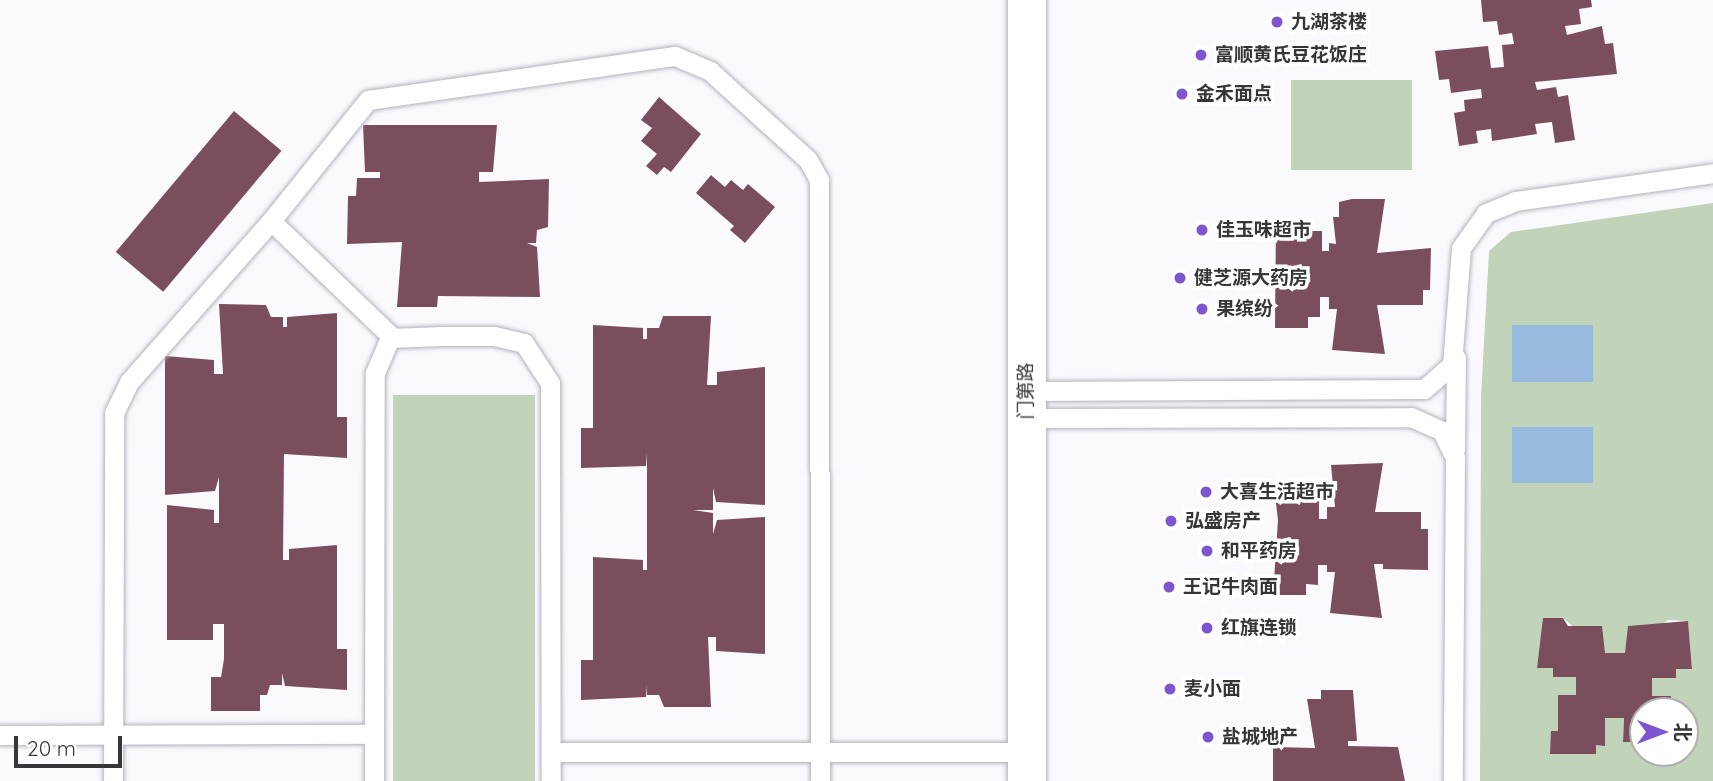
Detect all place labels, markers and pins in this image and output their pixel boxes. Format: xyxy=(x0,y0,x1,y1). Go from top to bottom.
place label: 九湖茶楼 xyxy=(1291,11,1367,33)
marker: 九湖茶楼 xyxy=(1269,14,1285,30)
place label: 富顺黄氏豆花饭庄 xyxy=(1215,44,1367,66)
marker: 富顺黄氏豆花饭庄 xyxy=(1193,47,1209,63)
place label: 金禾面点 xyxy=(1196,83,1272,105)
marker: 金禾面点 xyxy=(1174,86,1190,102)
place label: 佳玉味超市 xyxy=(1216,219,1311,241)
marker: 佳玉味超市 xyxy=(1194,222,1210,238)
place label: 健芝源大药房 xyxy=(1194,267,1308,289)
marker: 健芝源大药房 xyxy=(1172,270,1188,286)
place label: 果缤纷 xyxy=(1216,298,1273,320)
marker: 果缤纷 xyxy=(1194,301,1210,317)
place label: 大喜生活超市 xyxy=(1220,481,1334,503)
marker: 大喜生活超市 xyxy=(1198,484,1214,500)
place label: 弘盛房产 xyxy=(1185,510,1261,532)
marker: 弘盛房产 xyxy=(1163,513,1179,529)
place label: 和平药房 xyxy=(1221,540,1297,562)
marker: 和平药房 xyxy=(1199,543,1215,559)
place label: 王记牛肉面 xyxy=(1183,576,1278,598)
marker: 王记牛肉面 xyxy=(1161,579,1177,595)
place label: 红旗连锁 xyxy=(1221,617,1297,639)
marker: 红旗连锁 xyxy=(1199,620,1215,636)
place label: 麦小面 xyxy=(1184,678,1241,700)
marker: 麦小面 xyxy=(1162,681,1178,697)
place label: 盐城地产 xyxy=(1222,726,1298,748)
marker: 盐城地产 xyxy=(1200,729,1216,745)

